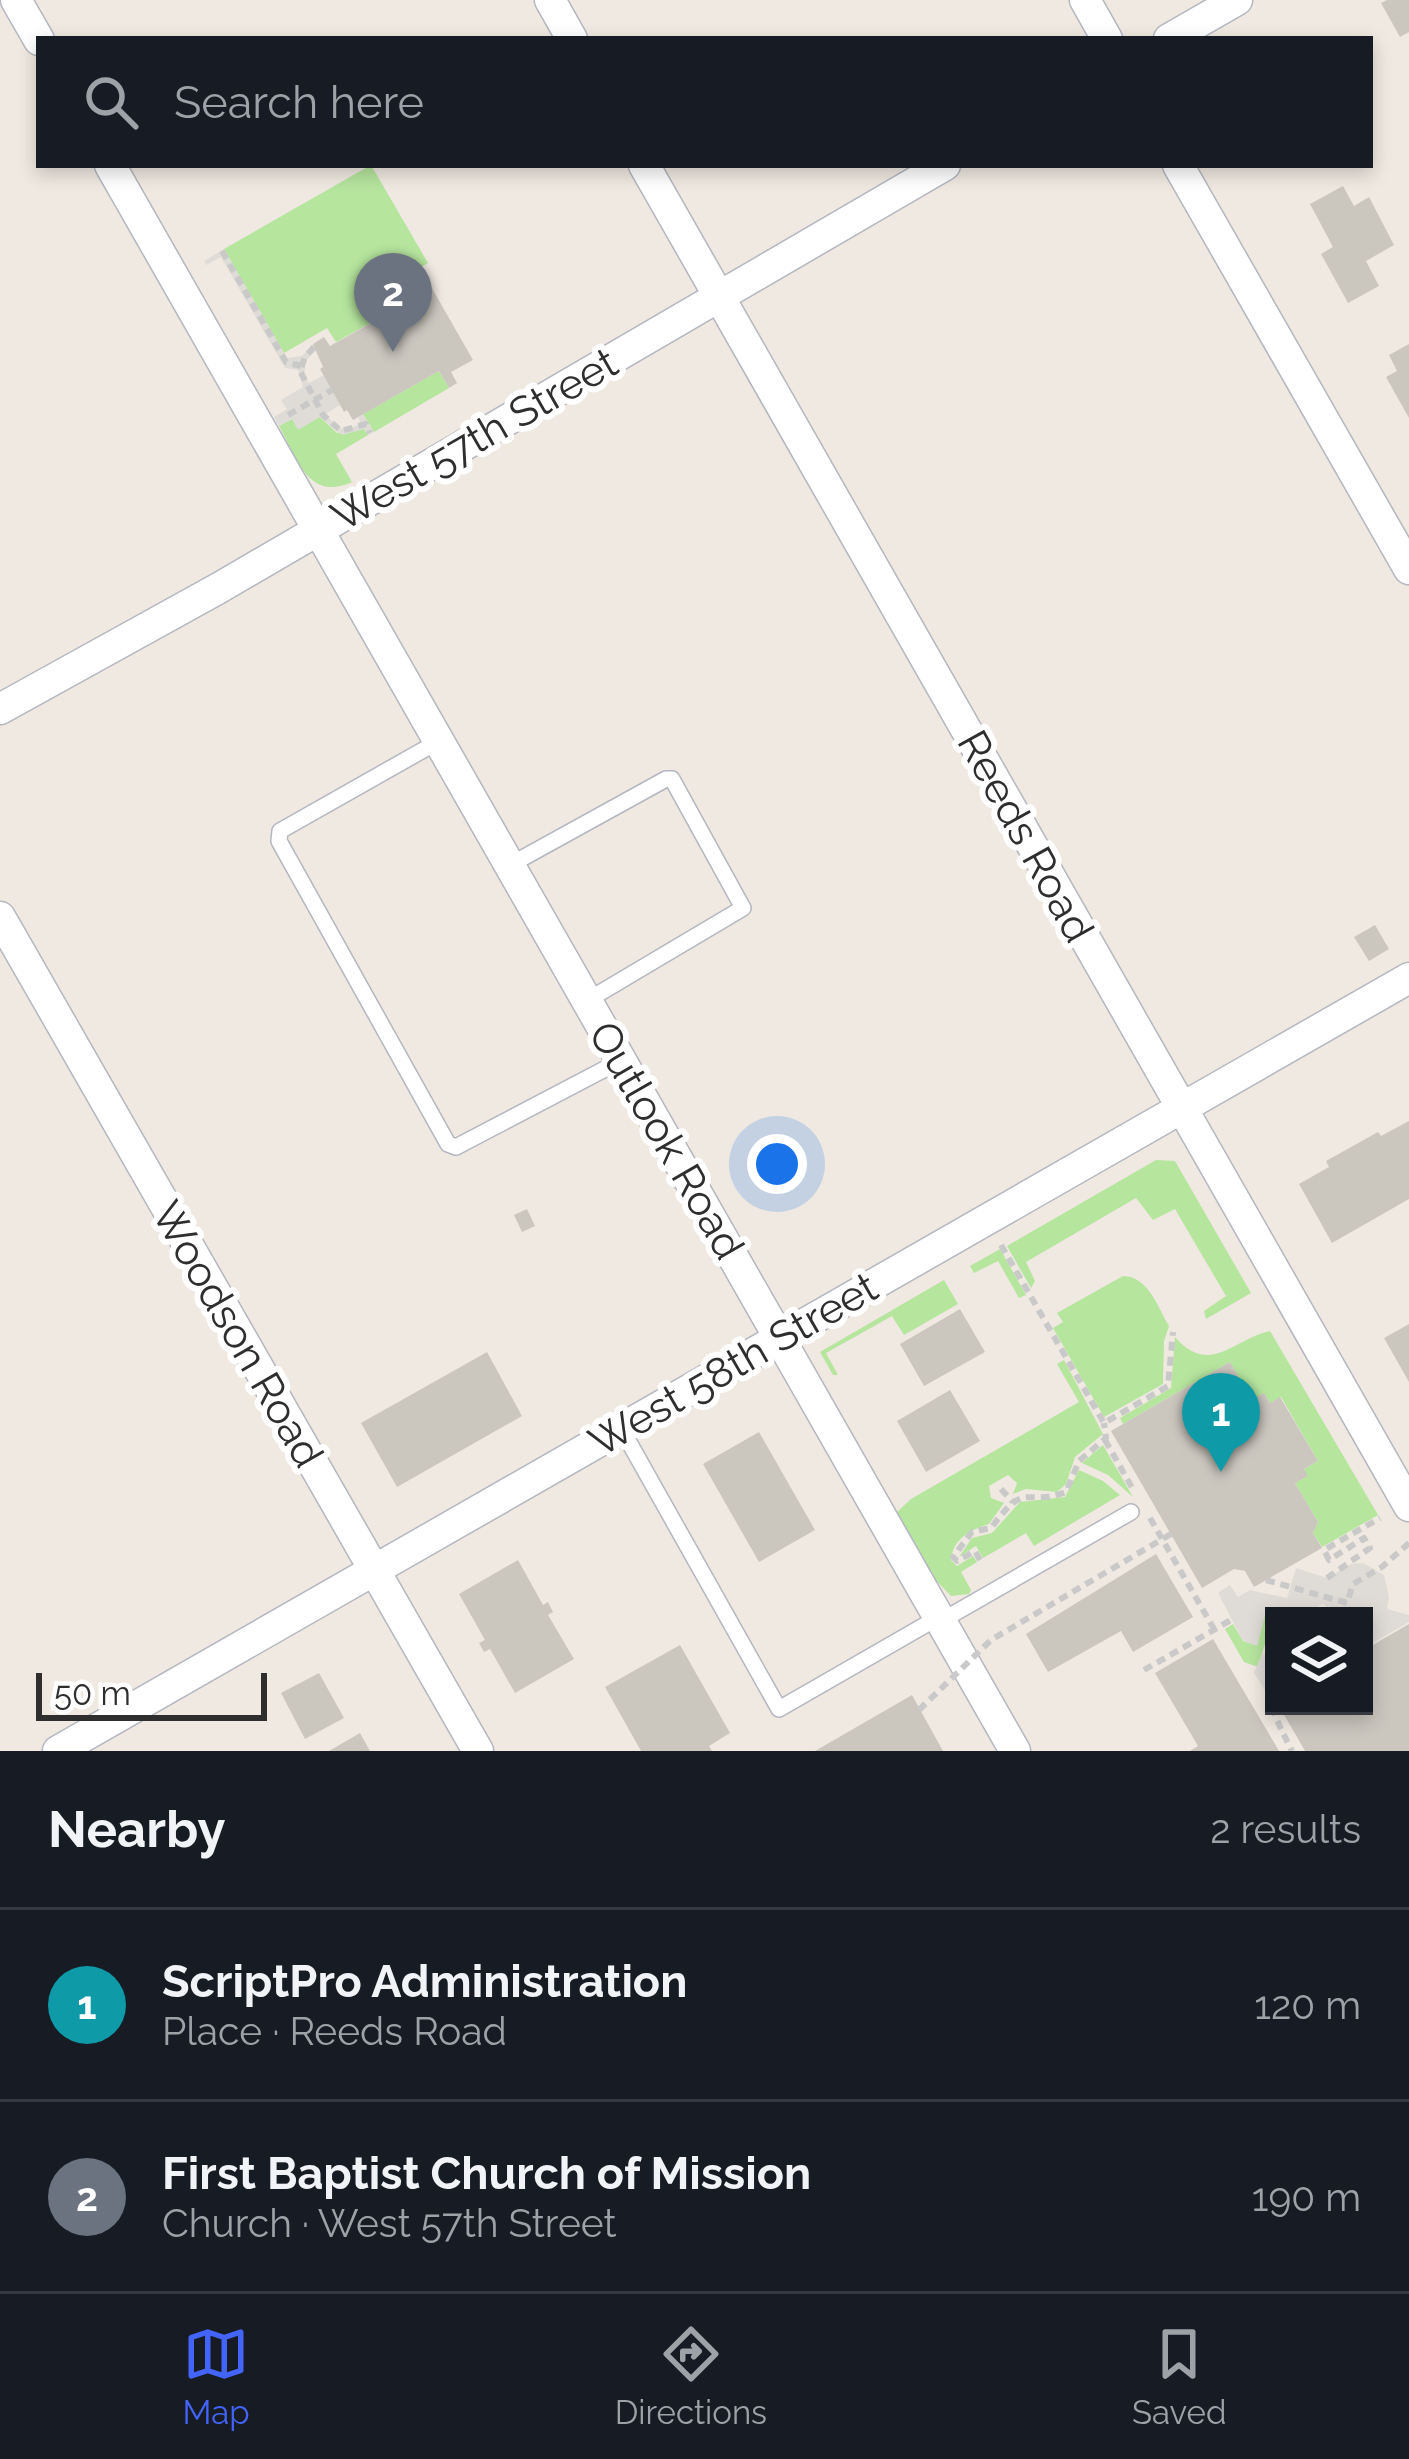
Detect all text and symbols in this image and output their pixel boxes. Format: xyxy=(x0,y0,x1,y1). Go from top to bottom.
search box xyxy=(36,36,1373,168)
icon: search xyxy=(78,69,144,135)
text: Search here xyxy=(174,76,424,129)
pin: 2 xyxy=(354,253,432,352)
street label: West 57th Street xyxy=(323,338,626,541)
street label: Reeds Road xyxy=(947,722,1104,950)
street label: Outlook Road xyxy=(579,1013,754,1268)
your location xyxy=(747,1134,807,1194)
street label: Woodson Road xyxy=(142,1193,333,1476)
street label: West 58th Street xyxy=(581,1262,886,1467)
pin: 1 xyxy=(1182,1373,1260,1472)
map controls xyxy=(1265,1607,1373,1715)
button: layers xyxy=(1265,1607,1373,1715)
scale bar xyxy=(36,1667,267,1720)
text: 50 m xyxy=(54,1674,131,1713)
text: Nearby xyxy=(48,1799,225,1859)
text: 2 results xyxy=(1210,1806,1361,1852)
text: ScriptPro Administration xyxy=(162,1955,687,2008)
text: 1 xyxy=(77,1982,97,2028)
text: 120 m xyxy=(1254,1982,1361,2028)
text: Place · Reeds Road xyxy=(162,2008,507,2054)
text: First Baptist Church of Mission xyxy=(162,2147,811,2200)
text: 2 xyxy=(76,2174,98,2220)
text: 190 m xyxy=(1252,2174,1361,2220)
text: Church · West 57th Street xyxy=(162,2200,617,2246)
tab: Map xyxy=(183,2321,250,2432)
tab: Directions xyxy=(615,2321,767,2432)
tab: Saved xyxy=(1132,2321,1226,2432)

